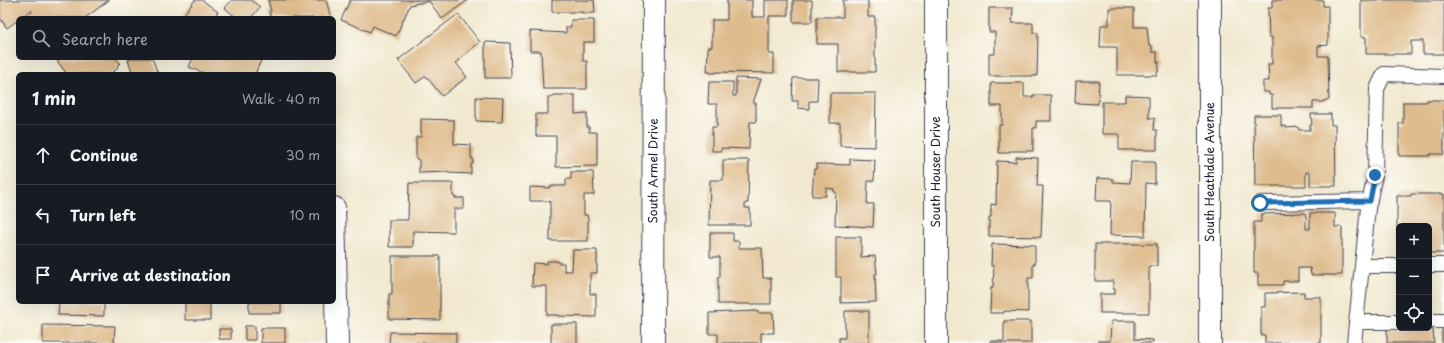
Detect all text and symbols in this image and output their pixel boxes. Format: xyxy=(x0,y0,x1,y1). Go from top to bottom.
search box xyxy=(16,16,336,60)
icon: search xyxy=(30,27,52,49)
text: Search here xyxy=(62,27,148,50)
text: 1 min xyxy=(32,85,76,111)
text: Walk · 40 m xyxy=(242,89,320,108)
street label: South Heathdale Avenue xyxy=(1200,102,1218,242)
street label: South Houser Drive xyxy=(926,116,944,228)
street label: South Armel Drive xyxy=(643,118,662,224)
text: Continue xyxy=(70,143,138,166)
icon: ahead xyxy=(32,144,54,166)
text: 30 m xyxy=(286,145,320,164)
route end xyxy=(1366,166,1384,184)
route start xyxy=(1251,194,1269,212)
text: Turn left xyxy=(70,203,136,226)
icon: left xyxy=(32,204,54,226)
text: 10 m xyxy=(290,205,320,224)
map controls xyxy=(1396,223,1432,331)
button: + xyxy=(1396,223,1432,259)
button: − xyxy=(1396,259,1432,295)
text: Arrive at destination xyxy=(70,263,231,286)
icon: arrive xyxy=(32,264,54,286)
button: locate xyxy=(1396,295,1432,331)

